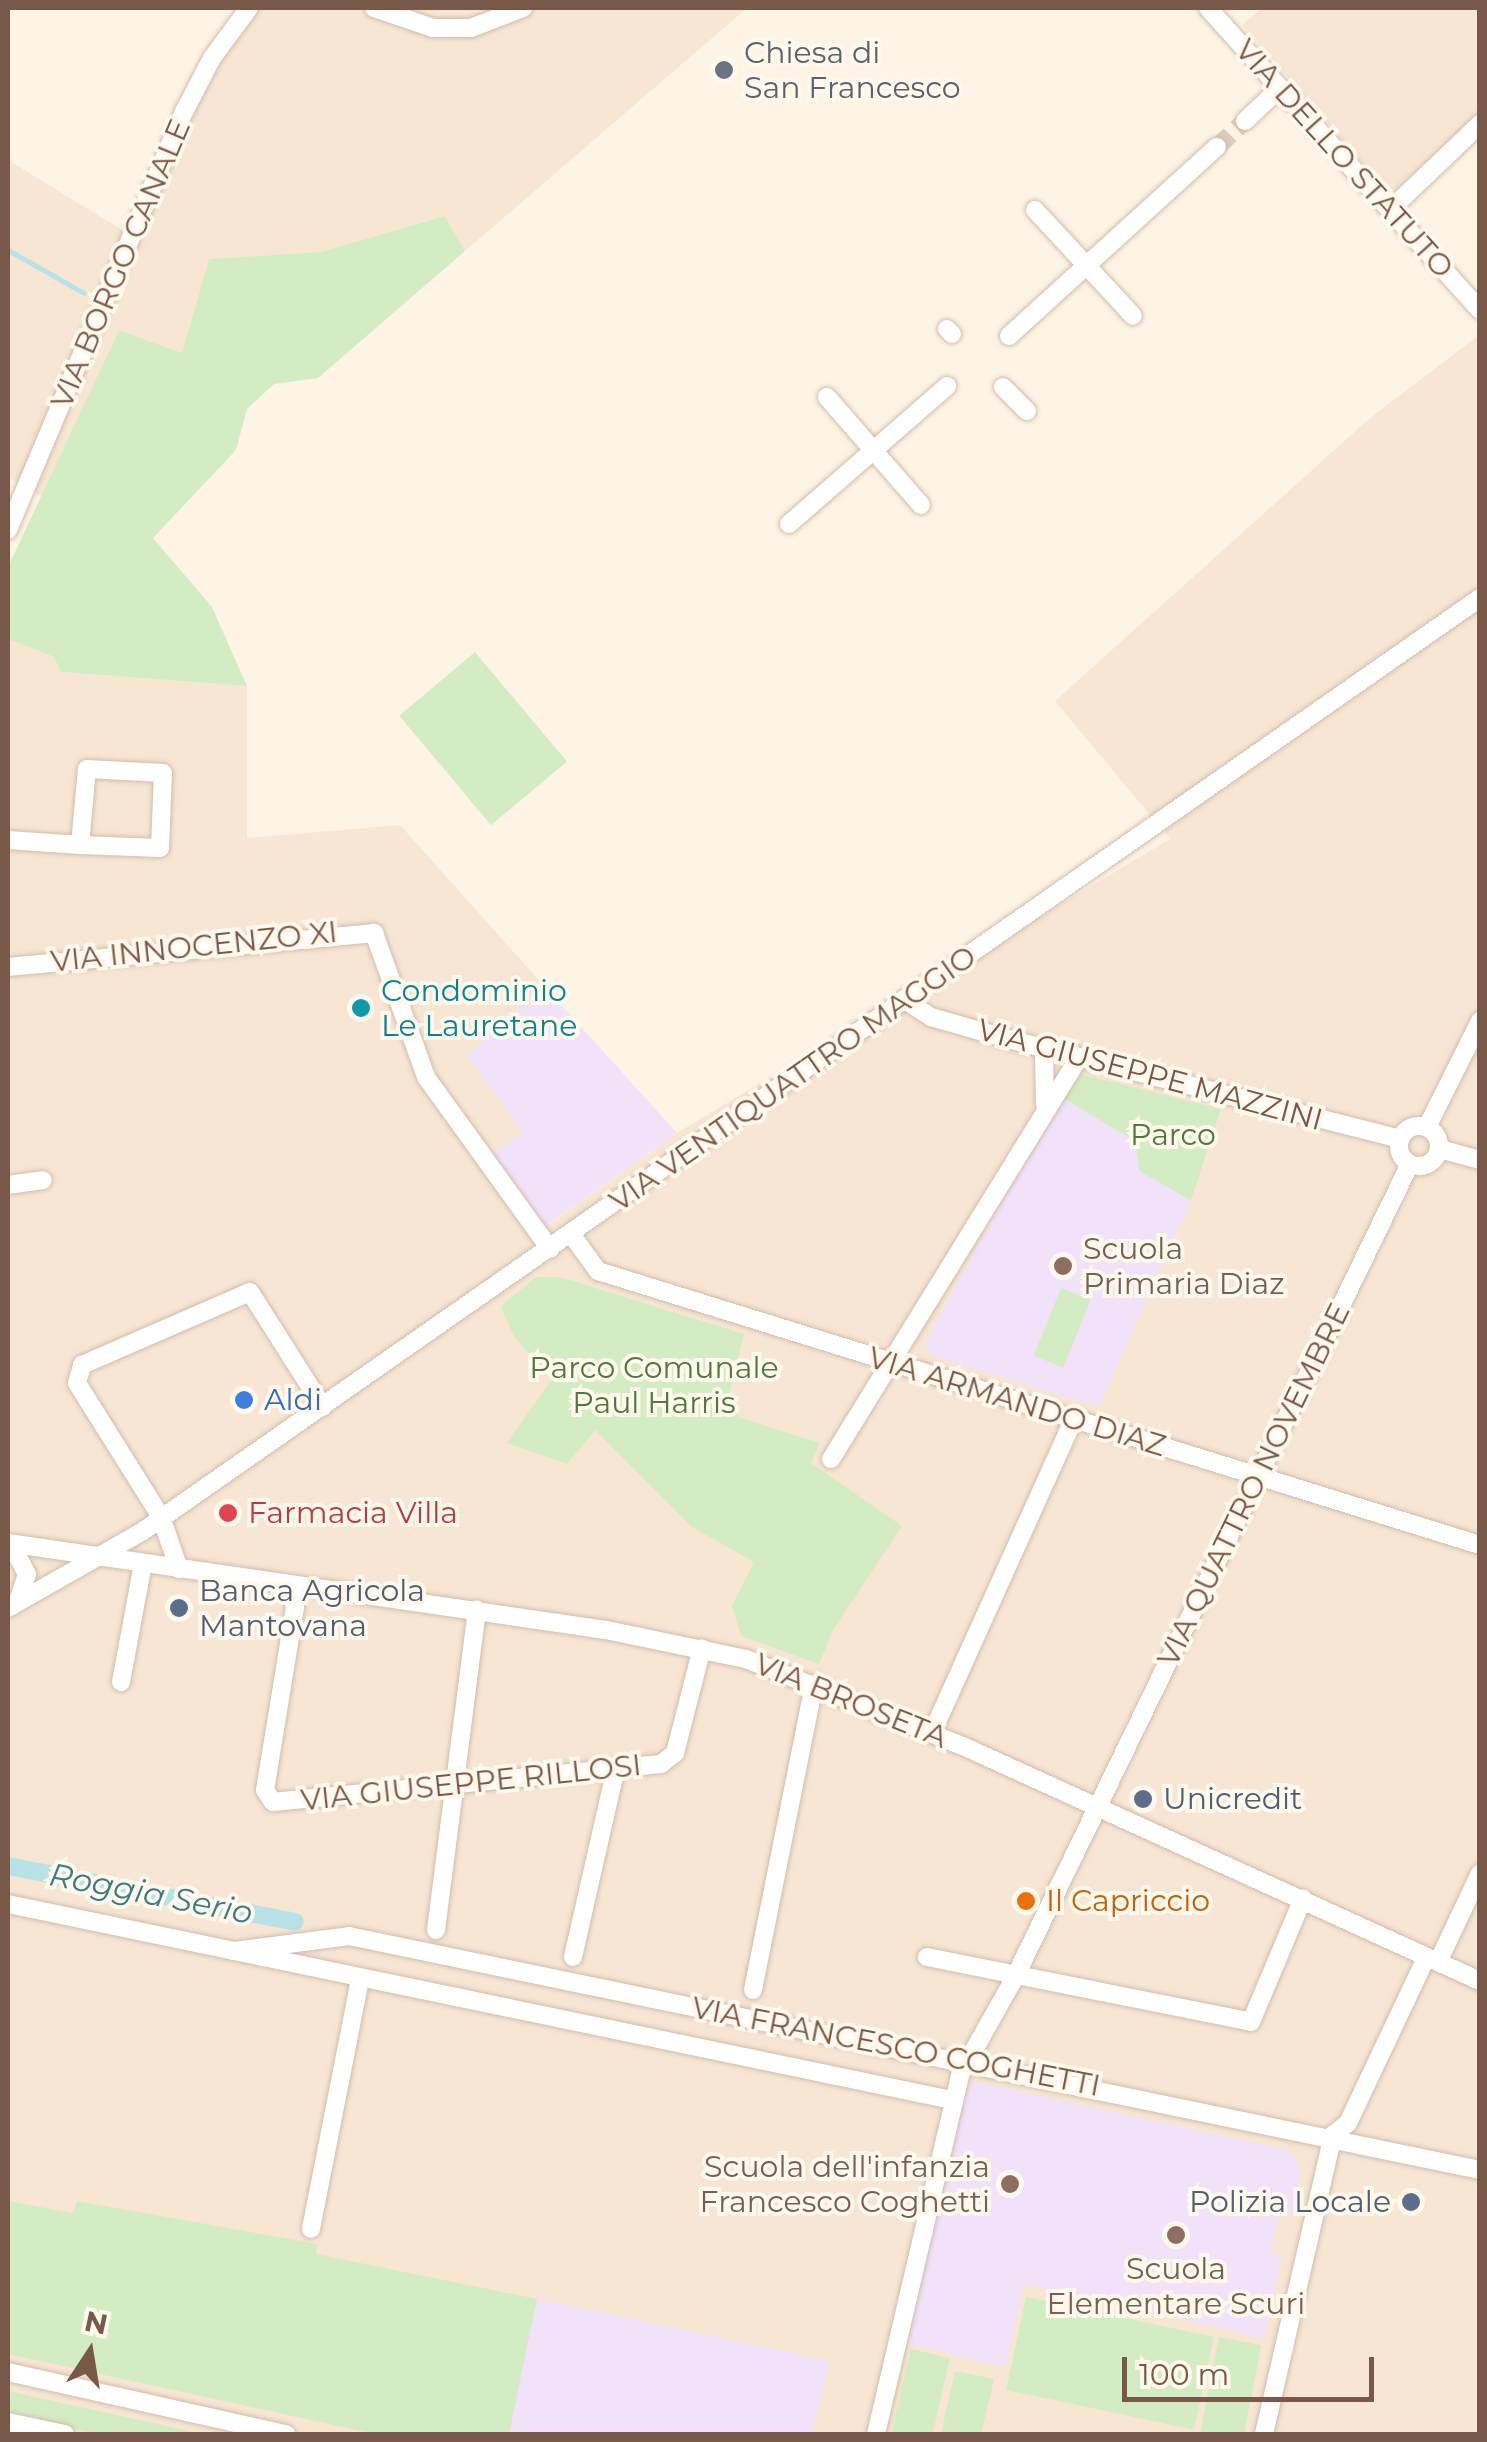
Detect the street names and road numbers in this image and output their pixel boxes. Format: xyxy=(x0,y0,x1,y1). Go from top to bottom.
street label: VIA DELLO STATUTO xyxy=(1227,32,1461,286)
street label: VIA BORGO CANALE xyxy=(44,114,198,414)
street label: VIA INNOCENZO XI xyxy=(49,914,339,980)
street label: VIA VENTIQUATTRO MAGGIO xyxy=(603,938,983,1220)
street label: VIA GIUSEPPE MAZZINI xyxy=(974,1012,1326,1138)
street label: VIA QUATTRO NOVEMBRE xyxy=(1150,1297,1358,1673)
street label: VIA ARMANDO DIAZ xyxy=(864,1340,1170,1464)
street label: VIA BROSETA xyxy=(749,1646,953,1756)
street label: VIA GIUSEPPE RILLOSI xyxy=(299,1747,643,1819)
street label: VIA FRANCESCO COGHETTI xyxy=(689,1990,1103,2104)

